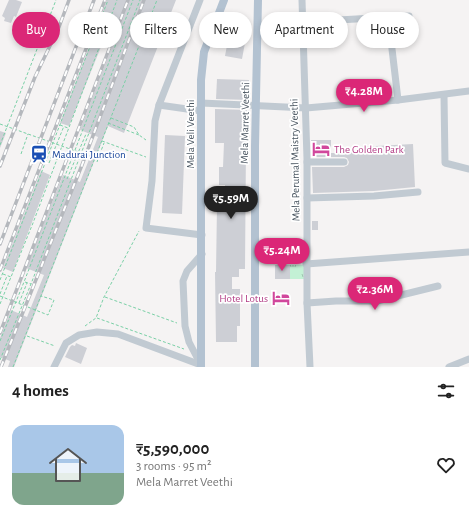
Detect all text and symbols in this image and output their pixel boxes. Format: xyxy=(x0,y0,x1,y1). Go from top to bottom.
chip: Buy xyxy=(12,12,60,48)
chip: Rent xyxy=(68,12,122,48)
chip: Filters xyxy=(130,12,191,48)
chip: New xyxy=(199,12,252,48)
chip: Apartment xyxy=(260,12,348,48)
chip: House xyxy=(356,12,419,48)
pin: ₹4.28M xyxy=(331,79,397,113)
street label: Mela Marret Veethi xyxy=(239,82,251,164)
text: ₹4.28M xyxy=(345,85,383,98)
street label: Mela Perumal Maistry Veethi xyxy=(288,99,302,221)
street label: Mela Veli Veethi xyxy=(185,100,196,168)
hotel icon: The Golden Park xyxy=(311,139,331,159)
station icon: Madurai Junction xyxy=(29,144,49,164)
place label: The Golden Park xyxy=(334,144,404,155)
place label: Madurai Junction xyxy=(52,149,126,160)
pin: ₹5.59M xyxy=(198,186,264,220)
text: ₹5.59M xyxy=(213,192,249,205)
pin: ₹5.24M xyxy=(249,238,315,272)
text: ₹5.24M xyxy=(263,244,301,257)
pin: ₹2.36M xyxy=(342,277,408,311)
text: ₹2.36M xyxy=(357,283,393,296)
hotel icon: Hotel Lotus xyxy=(271,288,291,308)
place label: Hotel Lotus xyxy=(219,293,268,304)
icon: filters xyxy=(435,380,457,402)
text: 4 homes xyxy=(12,382,69,399)
text: ₹5,590,000 xyxy=(136,440,209,457)
icon: home xyxy=(44,441,92,489)
icon: heart xyxy=(435,454,457,476)
text: 3 rooms · 95 m² xyxy=(136,460,211,473)
text: Mela Marret Veethi xyxy=(136,476,233,489)

